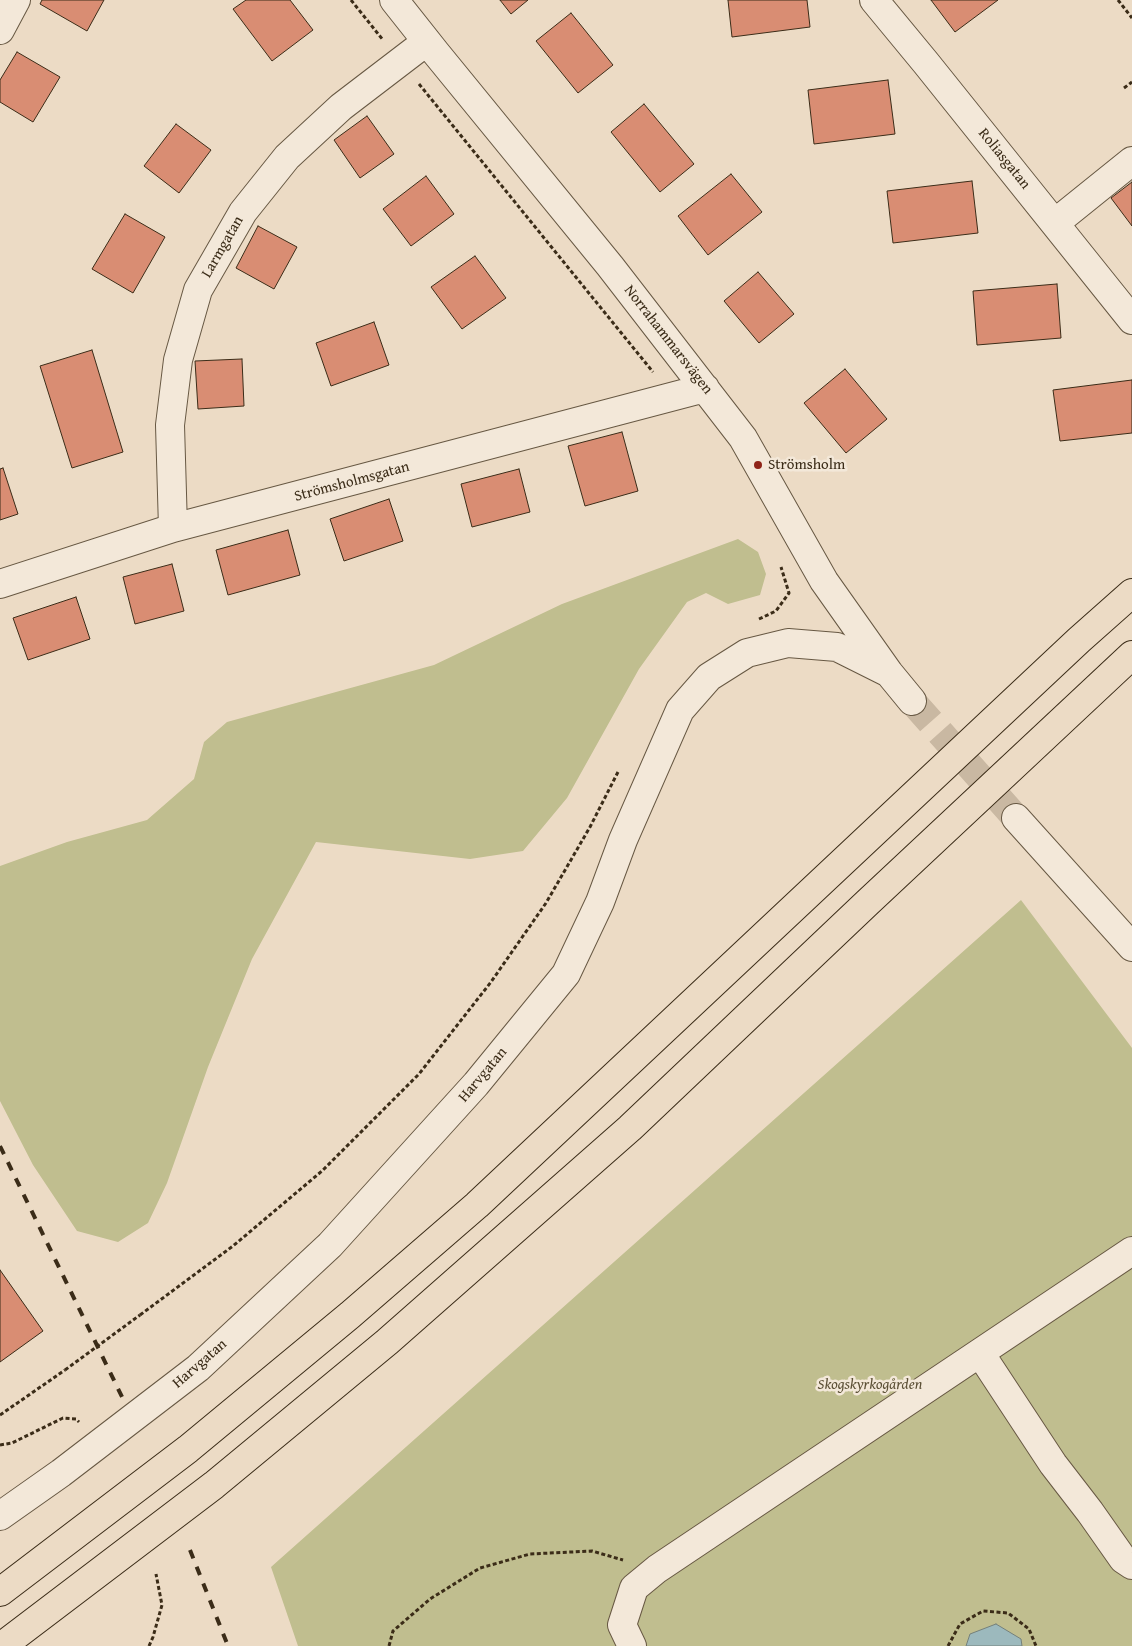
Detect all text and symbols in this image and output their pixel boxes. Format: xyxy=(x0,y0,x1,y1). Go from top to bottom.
street label: Roliasgatan xyxy=(974,125,1034,193)
street label: Larmgatan xyxy=(198,213,248,281)
street label: Norrahammarsvägen xyxy=(620,282,716,398)
place label: Strömsholm xyxy=(768,456,845,474)
street label: Strömsholmsgatan xyxy=(292,458,412,506)
marker: Strömsholm xyxy=(752,459,764,471)
street label: Harvgatan xyxy=(455,1044,511,1106)
street label: Harvgatan xyxy=(169,1336,231,1392)
park label: Skogskyrkogården xyxy=(818,1376,922,1394)

